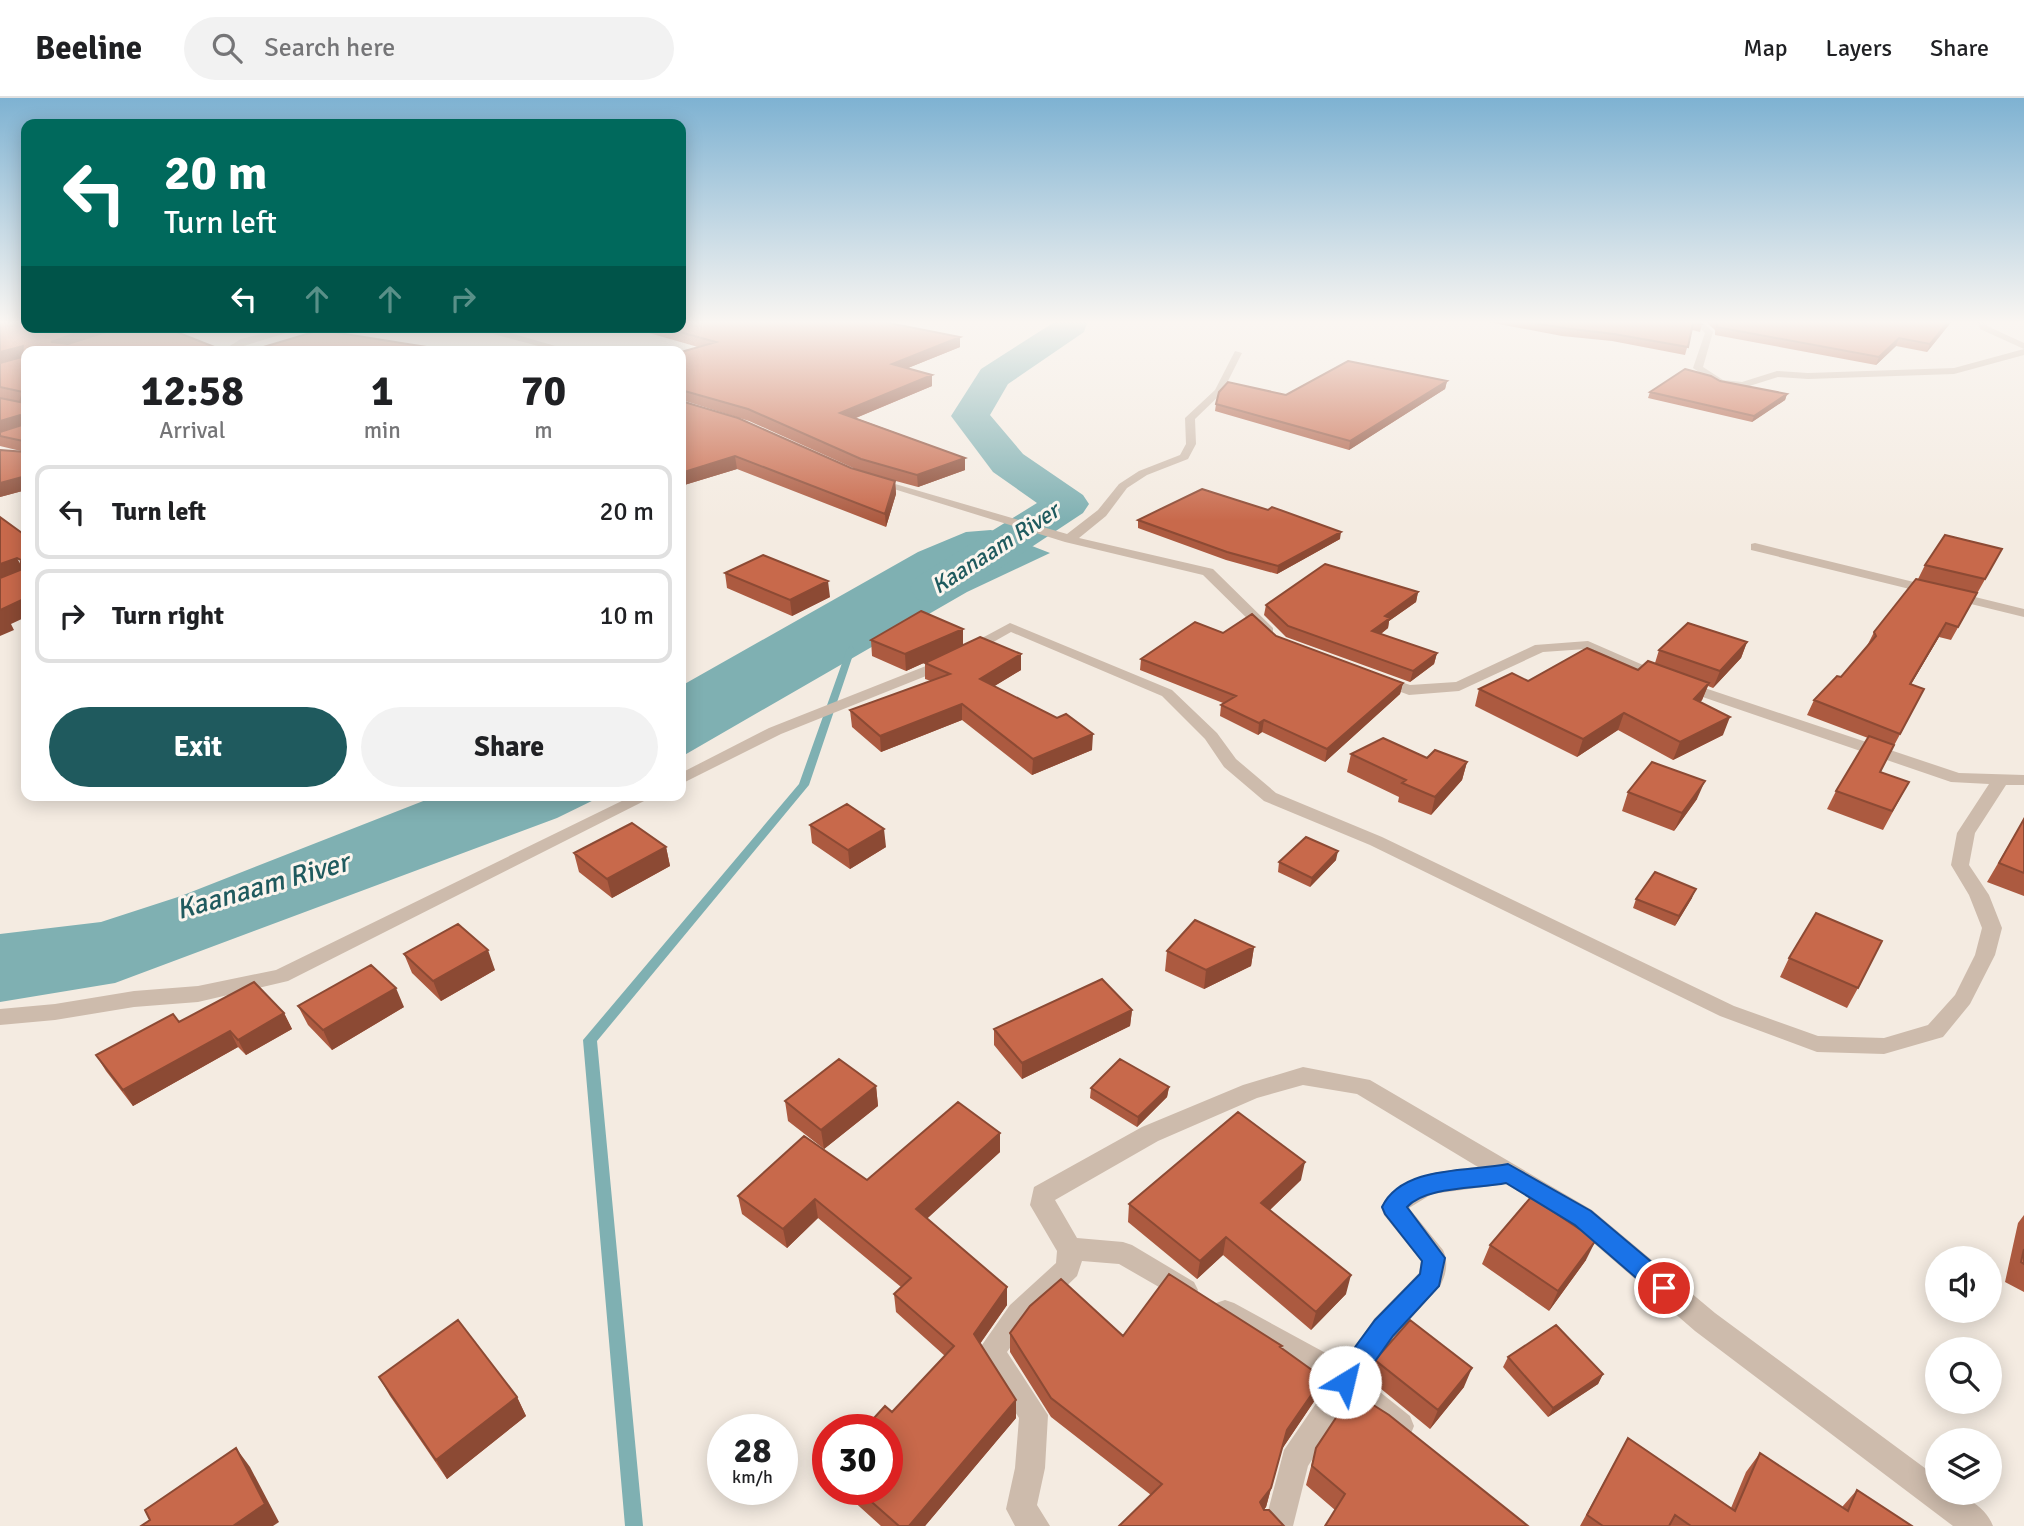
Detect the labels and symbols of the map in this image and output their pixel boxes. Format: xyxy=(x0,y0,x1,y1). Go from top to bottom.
water label: Kaanaam River xyxy=(926,495,1067,600)
water label: Kaanaam River xyxy=(172,844,356,927)
pin xyxy=(1634,1258,1694,1318)
position arrow xyxy=(1308,1345,1382,1419)
speed limit sign: 30 xyxy=(812,1414,903,1505)

